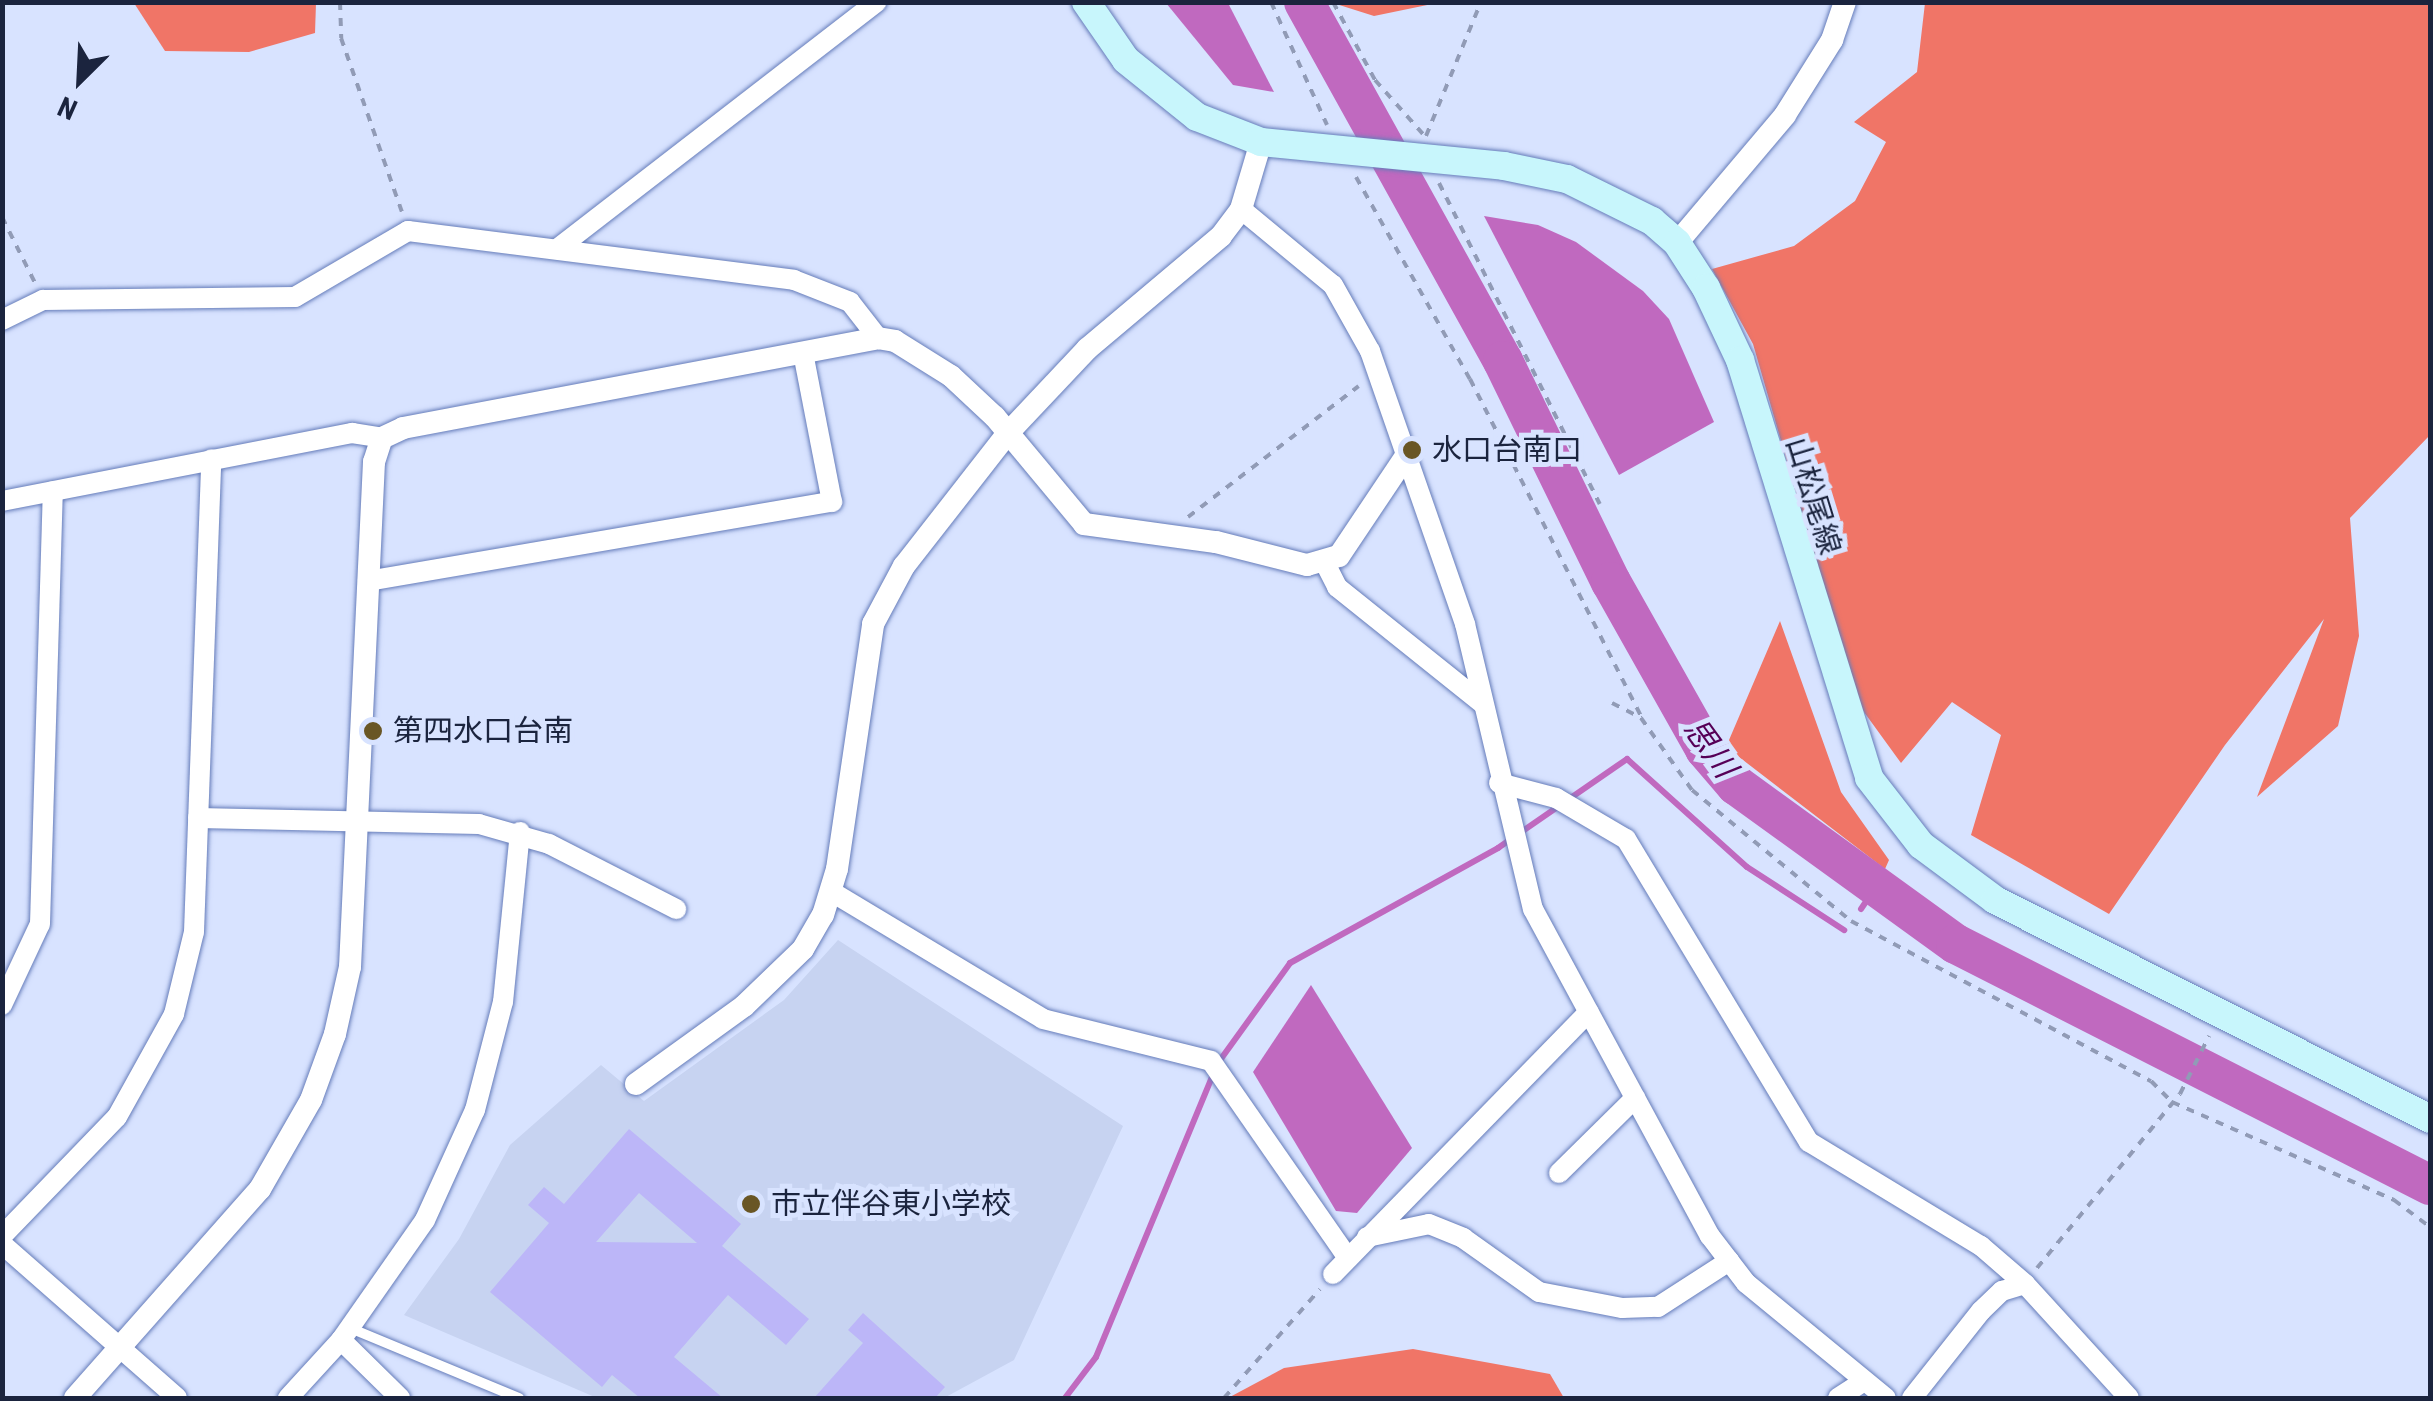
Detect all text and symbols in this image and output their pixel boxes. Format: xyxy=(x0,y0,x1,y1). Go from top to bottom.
north arrow xyxy=(30,30,130,130)
text: N xyxy=(53,89,82,126)
place label: 水口台南口 xyxy=(1432,432,1582,468)
street label: 山松尾線 xyxy=(1778,433,1848,559)
marker: 水口台南口 xyxy=(1401,439,1423,461)
water label: 思川 xyxy=(1676,711,1744,785)
place label: 第四水口台南 xyxy=(393,713,573,749)
marker: 第四水口台南 xyxy=(362,720,384,742)
place label: 市立伴谷東小学校 xyxy=(771,1186,1011,1222)
marker: 市立伴谷東小学校 xyxy=(740,1193,762,1215)

